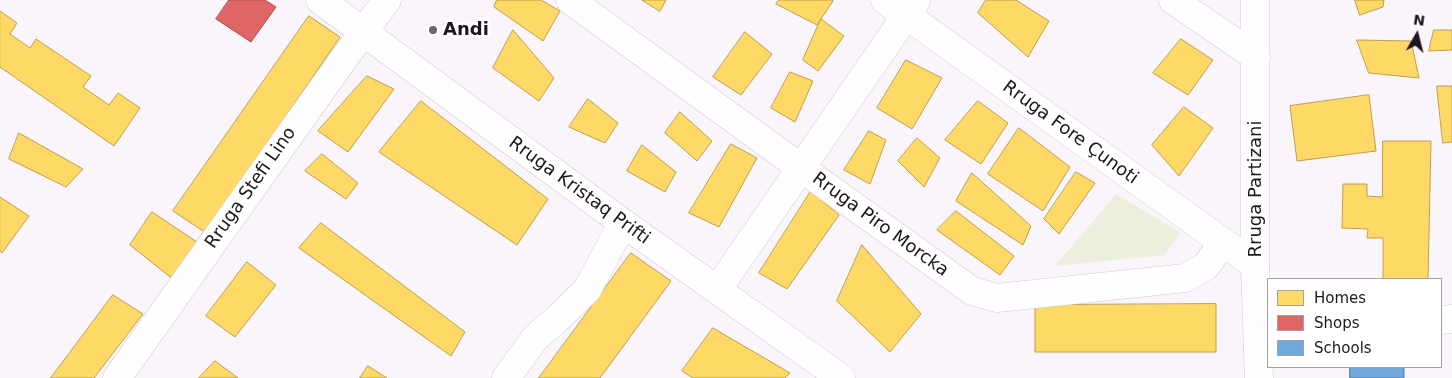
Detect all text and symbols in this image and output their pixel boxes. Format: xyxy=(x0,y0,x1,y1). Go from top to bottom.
north arrow xyxy=(1392,10,1442,60)
text: N xyxy=(1412,11,1426,29)
place label: Andi xyxy=(443,19,489,41)
marker: Andi xyxy=(427,24,439,36)
street label: Rruga Fore Çunoti xyxy=(998,77,1142,189)
street label: Rruga Partizani xyxy=(1245,121,1267,257)
street label: Rruga Stefi Lino xyxy=(201,123,301,253)
street label: Rruga Kristaq Prifti xyxy=(504,132,654,250)
street label: Rruga Piro Morcka xyxy=(808,168,952,282)
legend xyxy=(1267,278,1442,368)
text: Homes xyxy=(1314,289,1366,307)
text: Shops xyxy=(1314,314,1360,332)
text: Schools xyxy=(1314,339,1372,357)

